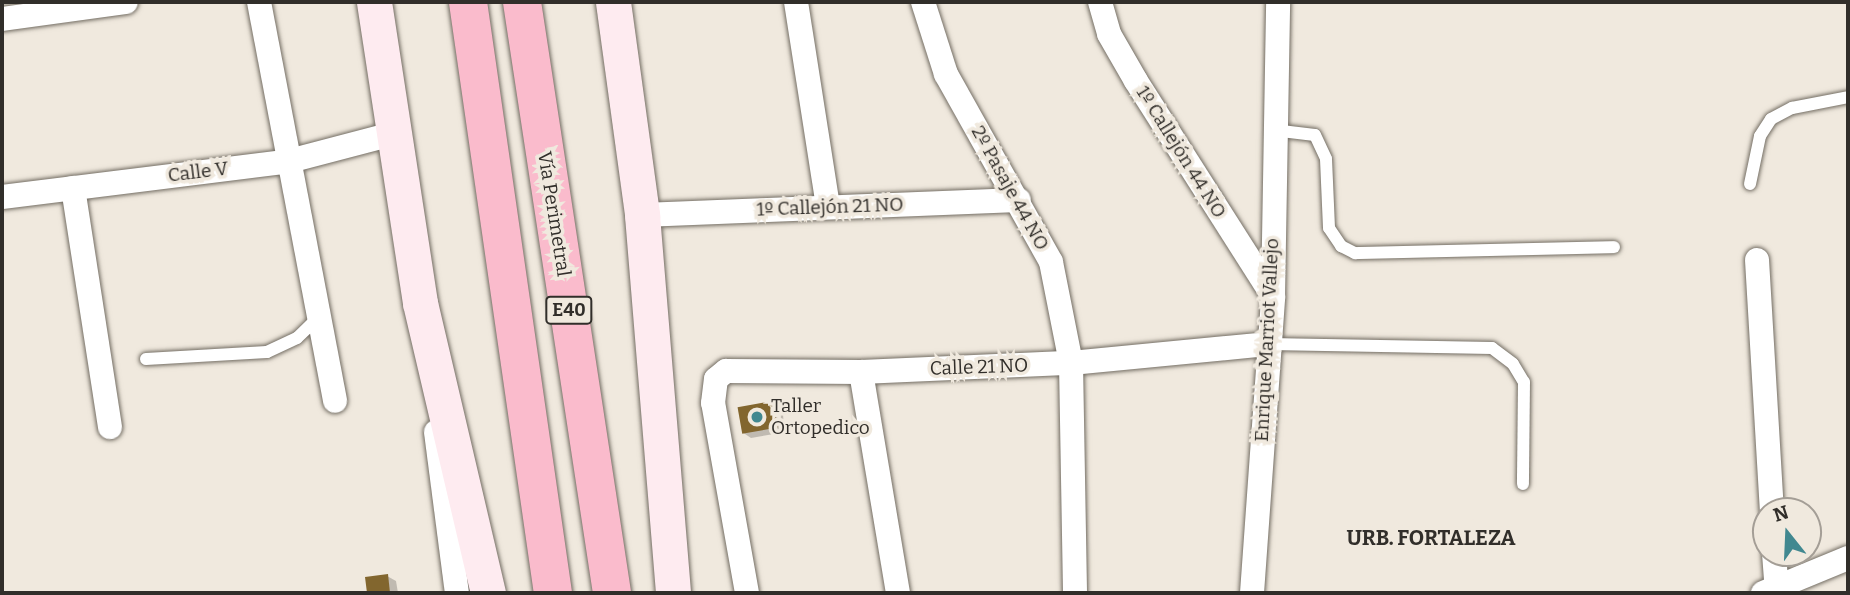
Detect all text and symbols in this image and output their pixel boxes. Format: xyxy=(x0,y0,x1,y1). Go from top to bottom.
street label: 1º Callejón 44 NO xyxy=(1131,82,1231,222)
street label: 2º Pasaje 44 NO xyxy=(966,122,1054,254)
street label: Vía Perimetral xyxy=(533,150,575,278)
street label: Calle V xyxy=(167,157,229,187)
street label: 1º Callejón 21 NO xyxy=(756,193,904,221)
street label: Enrique Marriot Vallejo xyxy=(1250,238,1284,442)
road number: E40 xyxy=(544,296,594,324)
street label: Calle 21 NO xyxy=(929,354,1029,380)
place label: Taller Ortopedico xyxy=(771,395,870,439)
marker: Taller Ortopedico xyxy=(749,409,765,425)
north arrow xyxy=(1752,497,1822,567)
text: N xyxy=(1770,500,1791,527)
district label: URB. FORTALEZA xyxy=(1346,525,1516,551)

